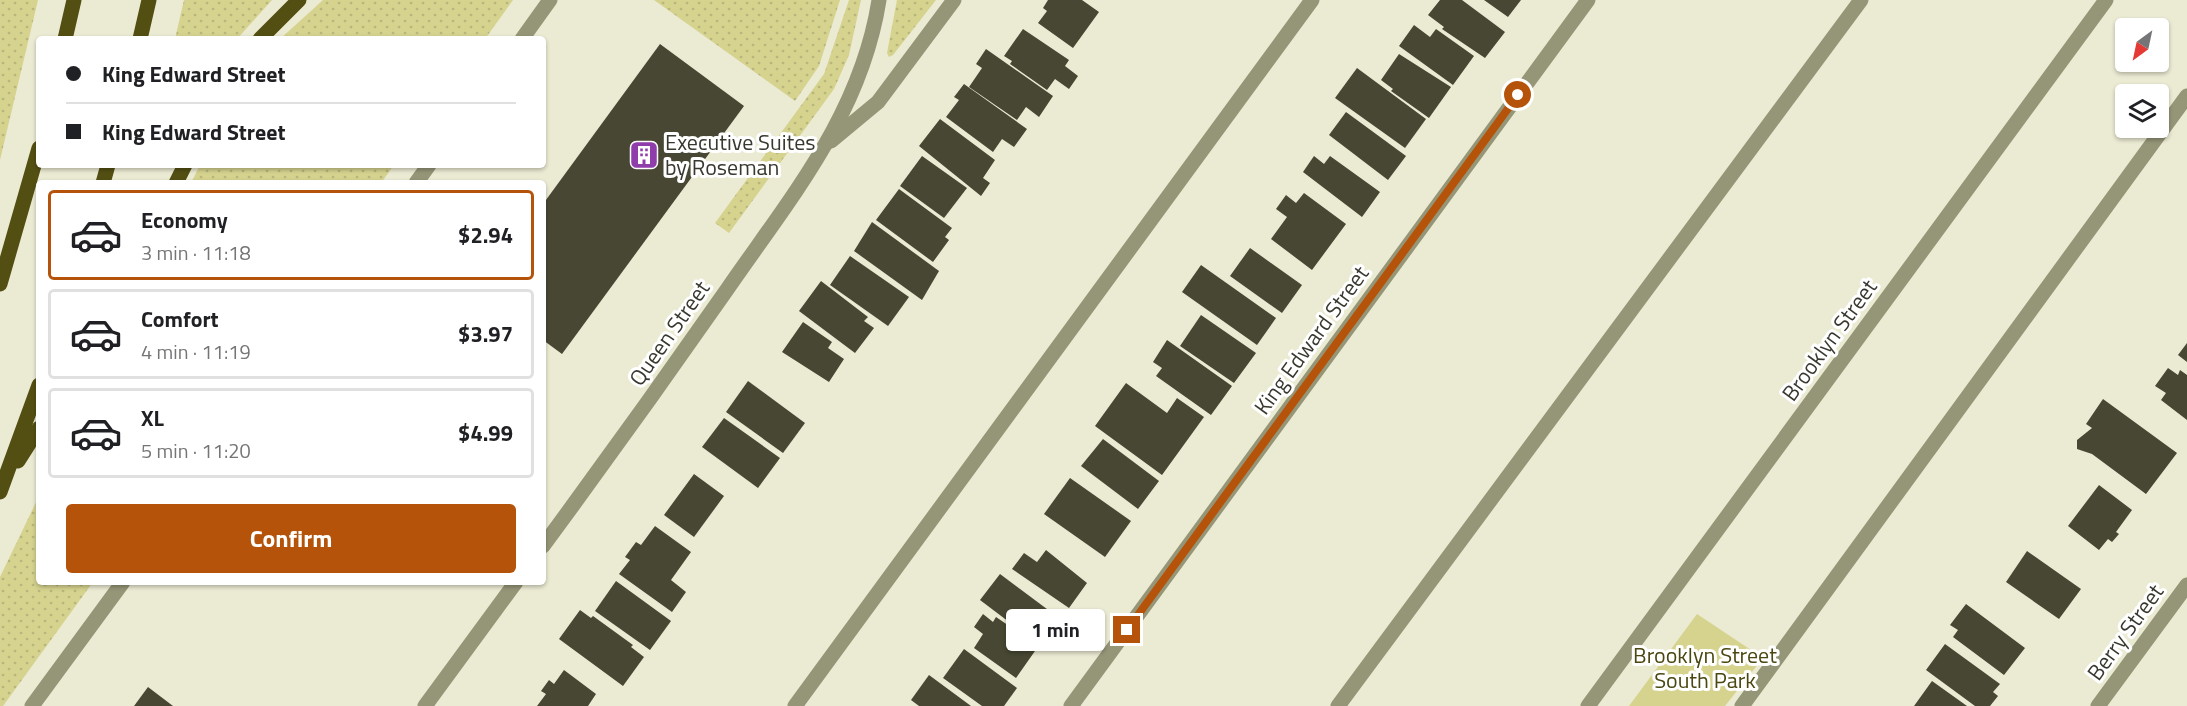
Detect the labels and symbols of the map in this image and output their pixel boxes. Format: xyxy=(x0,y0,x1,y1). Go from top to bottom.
north arrow xyxy=(2115,18,2169,72)
route start xyxy=(1504,81,1531,108)
place label: Executive Suites by Roseman xyxy=(665,125,816,184)
building icon: Executive Suites by Roseman xyxy=(628,139,660,171)
street label: King Edward Street xyxy=(1245,258,1377,422)
street label: Brooklyn Street xyxy=(1773,272,1885,408)
street label: Queen Street xyxy=(620,273,718,393)
street label: Berry Street xyxy=(2078,576,2172,687)
callout: 1 min xyxy=(1007,609,1106,651)
route end xyxy=(1113,616,1140,643)
park label: Brooklyn Street South Park xyxy=(1633,638,1777,697)

